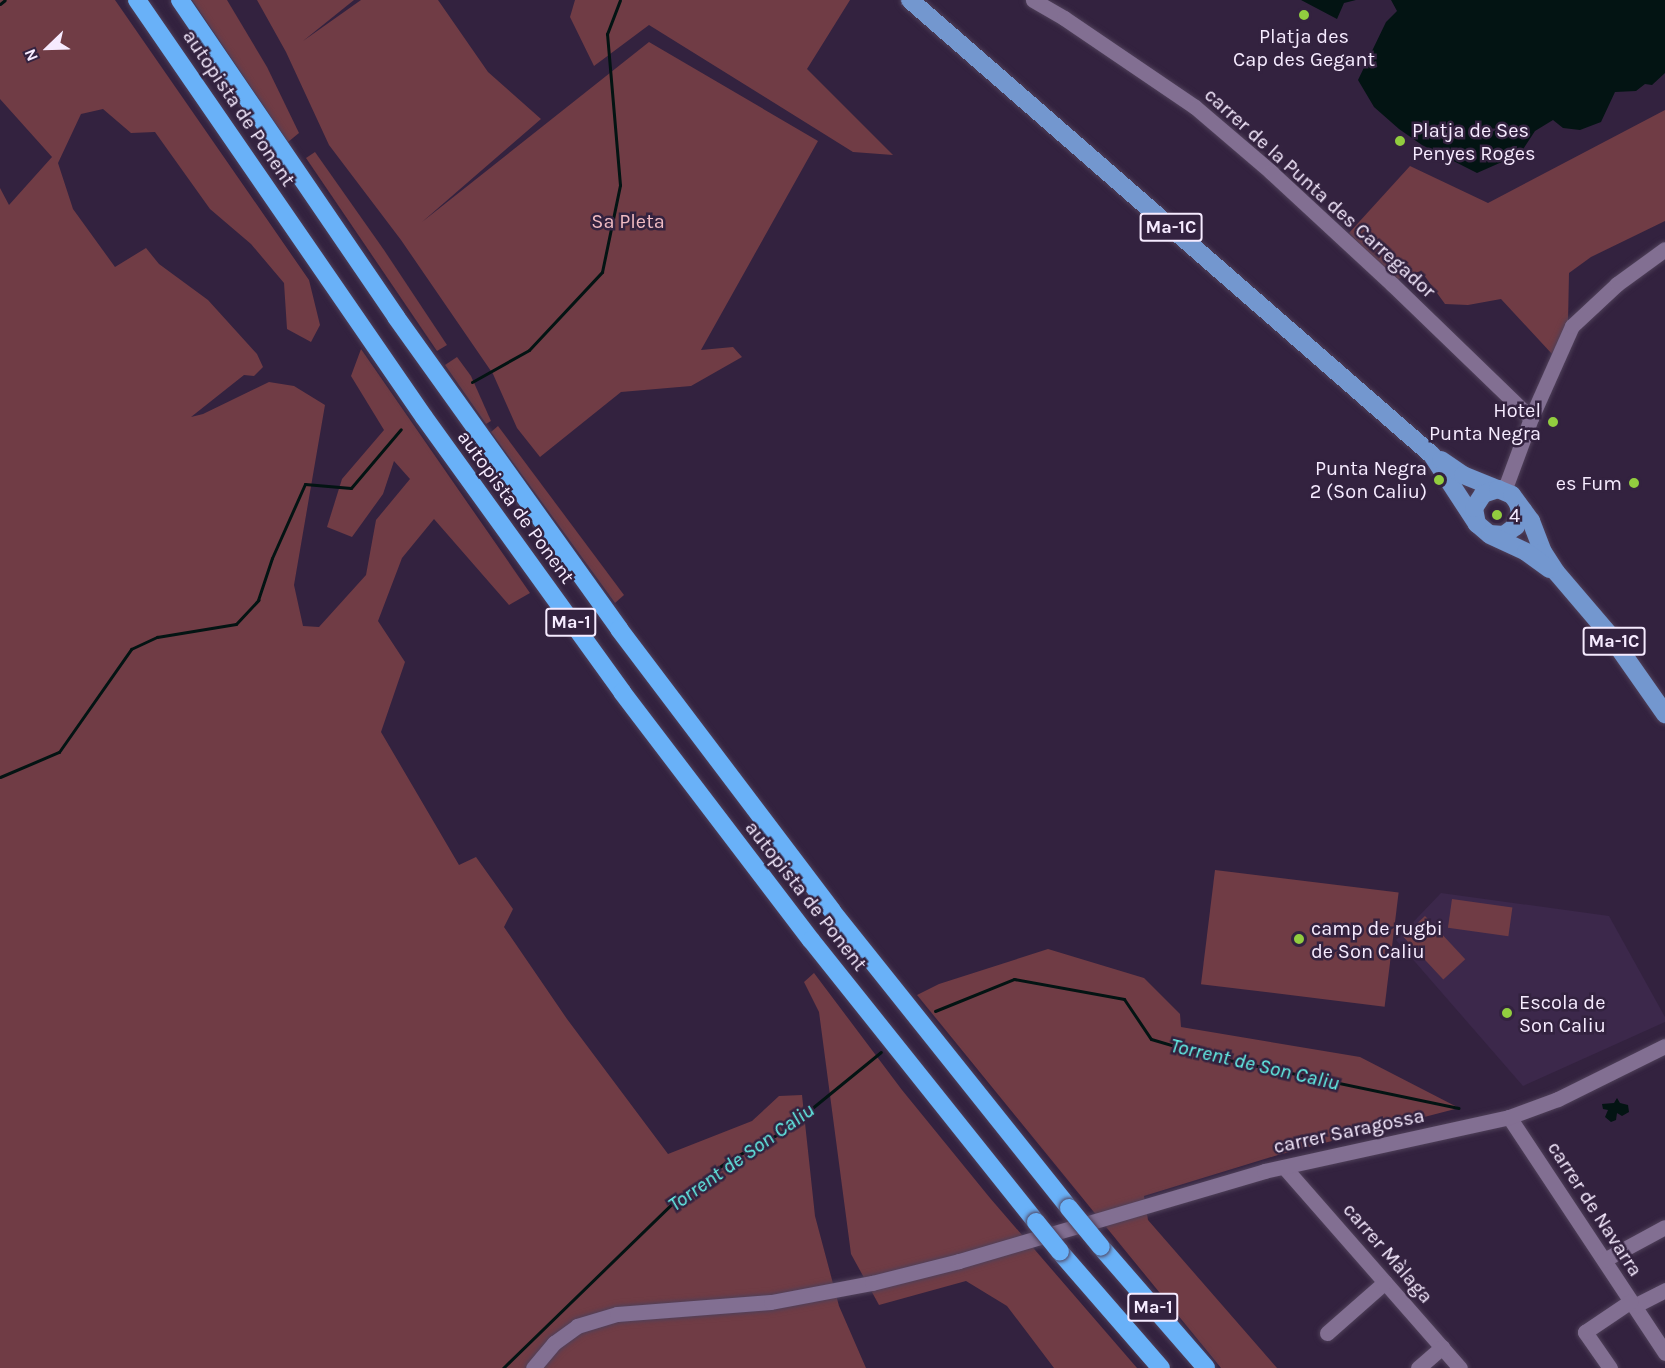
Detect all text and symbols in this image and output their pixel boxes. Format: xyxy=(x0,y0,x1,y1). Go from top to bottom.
marker: Platja des Cap des Gegant xyxy=(1297,8,1311,22)
north arrow xyxy=(18,18,78,78)
place label: Platja des Cap des Gegant xyxy=(1233,24,1375,71)
street label: autopista de Ponent xyxy=(178,25,300,191)
text: N xyxy=(20,46,42,64)
street label: carrer de la Punta des Carregador xyxy=(1200,83,1440,303)
place label: Platja de Ses Penyes Roges xyxy=(1412,118,1535,165)
marker: Platja de Ses Penyes Roges xyxy=(1393,134,1407,148)
park label: Sa Pleta xyxy=(591,209,665,233)
road number: Ma-1C xyxy=(1140,212,1202,242)
place label: Hotel Punta Negra xyxy=(1429,398,1541,445)
marker: Hotel Punta Negra xyxy=(1546,415,1560,429)
street label: autopista de Ponent xyxy=(452,426,580,588)
place label: Punta Negra 2 (Son Caliu) xyxy=(1310,456,1427,503)
place label: es Fum xyxy=(1556,471,1622,495)
marker: Punta Negra 2 (Son Caliu) xyxy=(1432,473,1446,487)
marker: es Fum xyxy=(1627,476,1641,490)
place label: 4 xyxy=(1509,503,1520,527)
marker: 4 xyxy=(1490,508,1504,522)
road number: Ma-1 xyxy=(544,607,598,637)
road number: Ma-1C xyxy=(1582,626,1646,656)
street label: autopista de Ponent xyxy=(740,816,872,976)
place label: camp de rugbi de Son Caliu xyxy=(1311,916,1443,963)
marker: camp de rugbi de Son Caliu xyxy=(1292,932,1306,946)
place label: Escola de Son Caliu xyxy=(1519,990,1606,1037)
marker: Escola de Son Caliu xyxy=(1500,1006,1514,1020)
water label: Torrent de Son Caliu xyxy=(1168,1032,1342,1096)
water label: Torrent de Son Caliu xyxy=(663,1097,819,1217)
street label: carrer Saragossa xyxy=(1271,1103,1427,1159)
street label: carrer de Navarra xyxy=(1542,1137,1648,1281)
street label: carrer Màlaga xyxy=(1338,1198,1438,1308)
road number: Ma-1 xyxy=(1126,1292,1180,1322)

